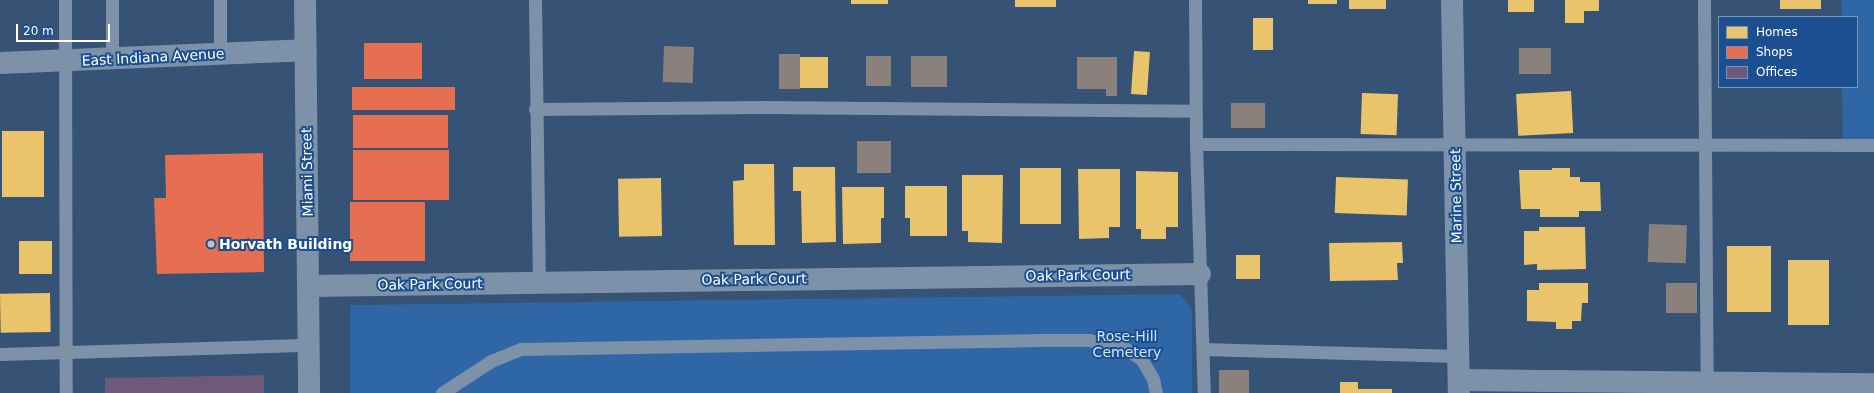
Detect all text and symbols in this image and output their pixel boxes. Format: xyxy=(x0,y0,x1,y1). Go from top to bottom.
scale bar xyxy=(18,16,112,42)
legend xyxy=(1718,16,1858,88)
text: 20 m xyxy=(23,24,54,38)
text: Homes xyxy=(1756,25,1798,39)
street label: East Indiana Avenue xyxy=(81,45,225,69)
text: Shops xyxy=(1756,45,1792,59)
text: Offices xyxy=(1756,65,1797,79)
street label: Miami Street xyxy=(298,127,316,217)
street label: Marine Street xyxy=(1447,148,1465,244)
place label: Horvath Building xyxy=(219,236,352,252)
marker: Horvath Building xyxy=(206,239,216,249)
street label: Oak Park Court xyxy=(1025,266,1131,284)
street label: Oak Park Court xyxy=(701,270,807,288)
street label: Oak Park Court xyxy=(377,275,483,293)
park label: Rose-Hill Cemetery xyxy=(1093,328,1161,360)

